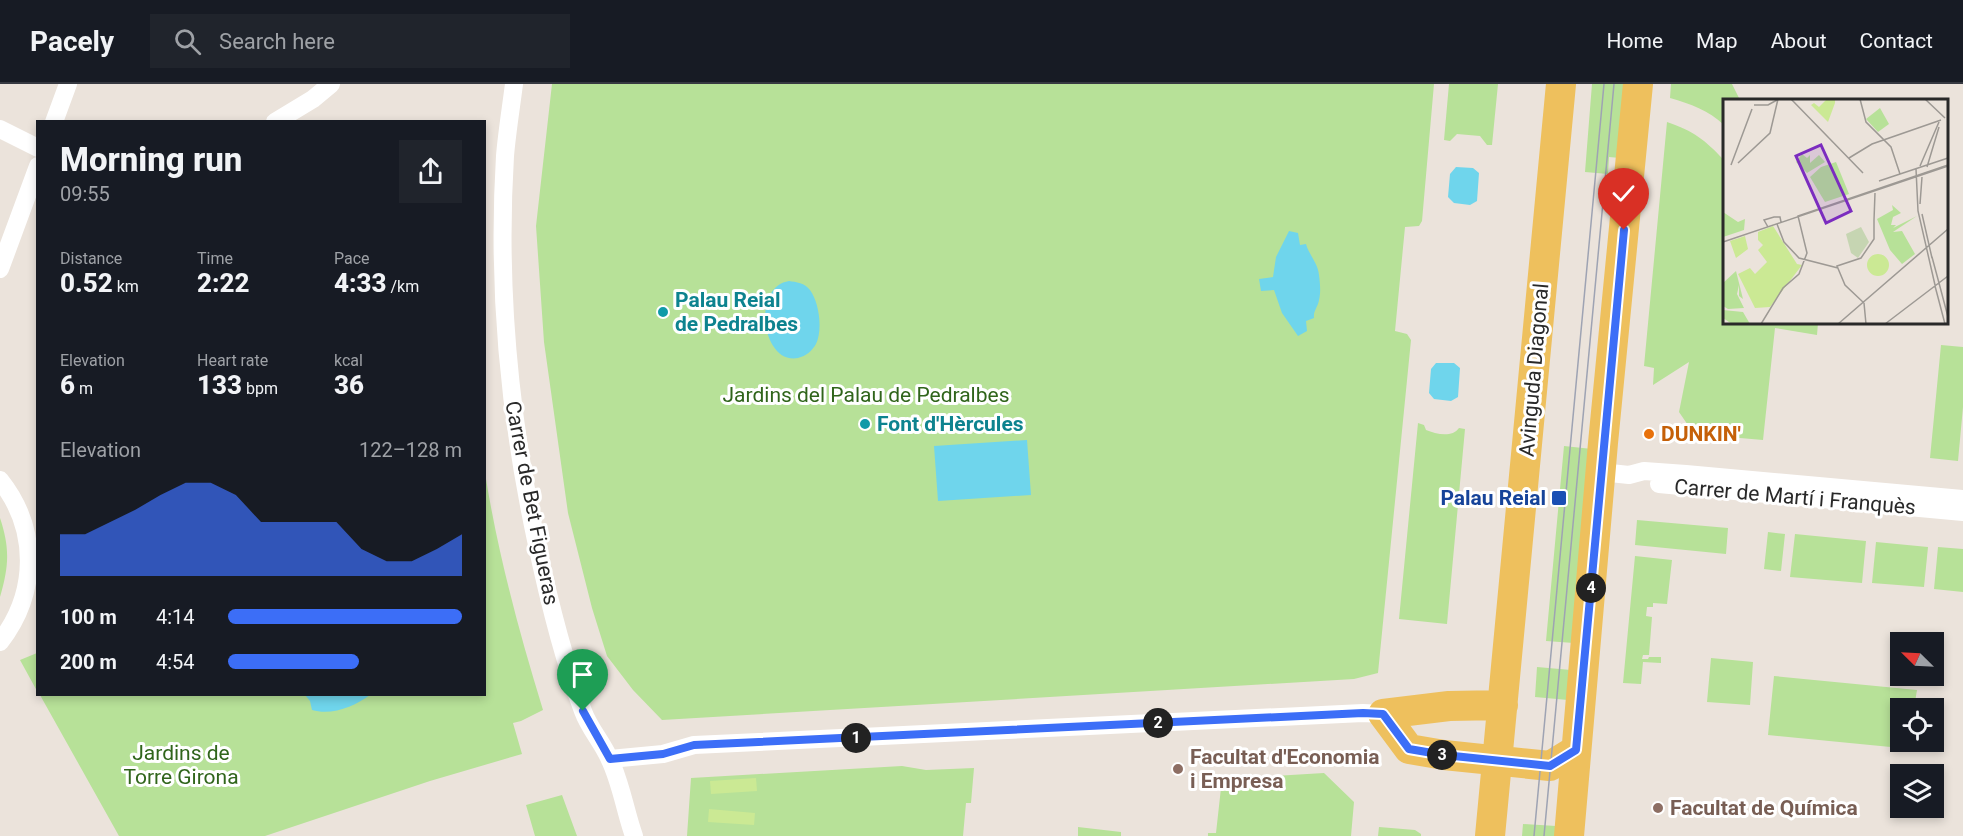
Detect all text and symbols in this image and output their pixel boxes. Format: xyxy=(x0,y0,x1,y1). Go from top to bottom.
search box xyxy=(150,14,570,68)
text: Pacely xyxy=(30,25,114,58)
icon: search xyxy=(171,25,204,58)
text: Search here xyxy=(219,29,335,54)
text: Home xyxy=(1607,29,1663,53)
text: Map xyxy=(1696,29,1738,53)
text: About xyxy=(1771,29,1827,53)
text: Contact xyxy=(1860,29,1933,53)
inset map xyxy=(1723,99,1948,324)
text: Morning run xyxy=(60,140,242,179)
button: share xyxy=(399,140,462,203)
pin xyxy=(1598,168,1649,230)
icon: check xyxy=(1607,177,1640,210)
text: 09:55 xyxy=(60,182,110,206)
text: Distance xyxy=(60,249,122,268)
text: Time xyxy=(197,249,233,268)
text: Pace xyxy=(334,249,370,268)
text: 0.52 xyxy=(60,268,113,298)
text: 2:22 xyxy=(197,268,250,298)
text: 4:33 xyxy=(334,268,387,298)
text: km xyxy=(113,277,139,296)
text: /km xyxy=(387,277,419,296)
street label: Avinguda Diagonal xyxy=(1514,282,1554,458)
place label: Palau Reial de Pedralbes xyxy=(675,288,798,336)
marker: Palau Reial de Pedralbes xyxy=(656,305,670,319)
text: Elevation xyxy=(60,351,125,370)
text: Heart rate xyxy=(197,351,268,370)
text: kcal xyxy=(334,351,363,370)
text: 6 xyxy=(60,370,75,400)
text: 133 xyxy=(197,370,242,400)
text: 36 xyxy=(334,370,364,400)
text: m xyxy=(75,379,93,398)
text: bpm xyxy=(242,379,278,398)
park label: Jardins del Palau de Pedralbes xyxy=(723,383,1009,407)
street label: Carrer de Bet Figueras xyxy=(500,399,564,607)
place label: Font d'Hèrcules xyxy=(877,412,1024,436)
marker: Font d'Hèrcules xyxy=(858,417,872,431)
place label: DUNKIN' xyxy=(1661,422,1741,446)
marker: DUNKIN' xyxy=(1642,427,1656,441)
text: Elevation xyxy=(60,438,141,462)
text: 122–128 m xyxy=(359,438,462,462)
street label: Carrer de Martí i Franquès xyxy=(1673,474,1917,520)
place label: Palau Reial xyxy=(1440,486,1546,510)
marker: Palau Reial xyxy=(1550,489,1568,507)
pin: 4 xyxy=(1576,573,1606,603)
text: 4 xyxy=(1586,578,1596,597)
text: 100 m xyxy=(60,605,117,629)
text: 4:14 xyxy=(156,605,195,629)
north arrow xyxy=(1890,632,1944,686)
map controls xyxy=(1890,632,1944,818)
pin xyxy=(557,649,608,711)
text: 200 m xyxy=(60,650,117,674)
text: 4:54 xyxy=(156,650,195,674)
icon: arrive xyxy=(566,658,599,691)
button: locate xyxy=(1890,698,1944,752)
pin: 2 xyxy=(1143,708,1173,738)
text: 2 xyxy=(1153,713,1163,732)
pin: 1 xyxy=(841,723,871,753)
text: 1 xyxy=(851,728,861,747)
pin: 3 xyxy=(1427,740,1457,770)
park label: Jardins de Torre Girona xyxy=(123,741,239,789)
place label: Facultat d'Economia i Empresa xyxy=(1190,745,1380,793)
text: 3 xyxy=(1437,745,1447,764)
marker: Facultat d'Economia i Empresa xyxy=(1171,762,1185,776)
button: layers xyxy=(1890,764,1944,818)
place label: Facultat de Química xyxy=(1670,796,1858,820)
marker: Facultat de Química xyxy=(1651,801,1665,815)

